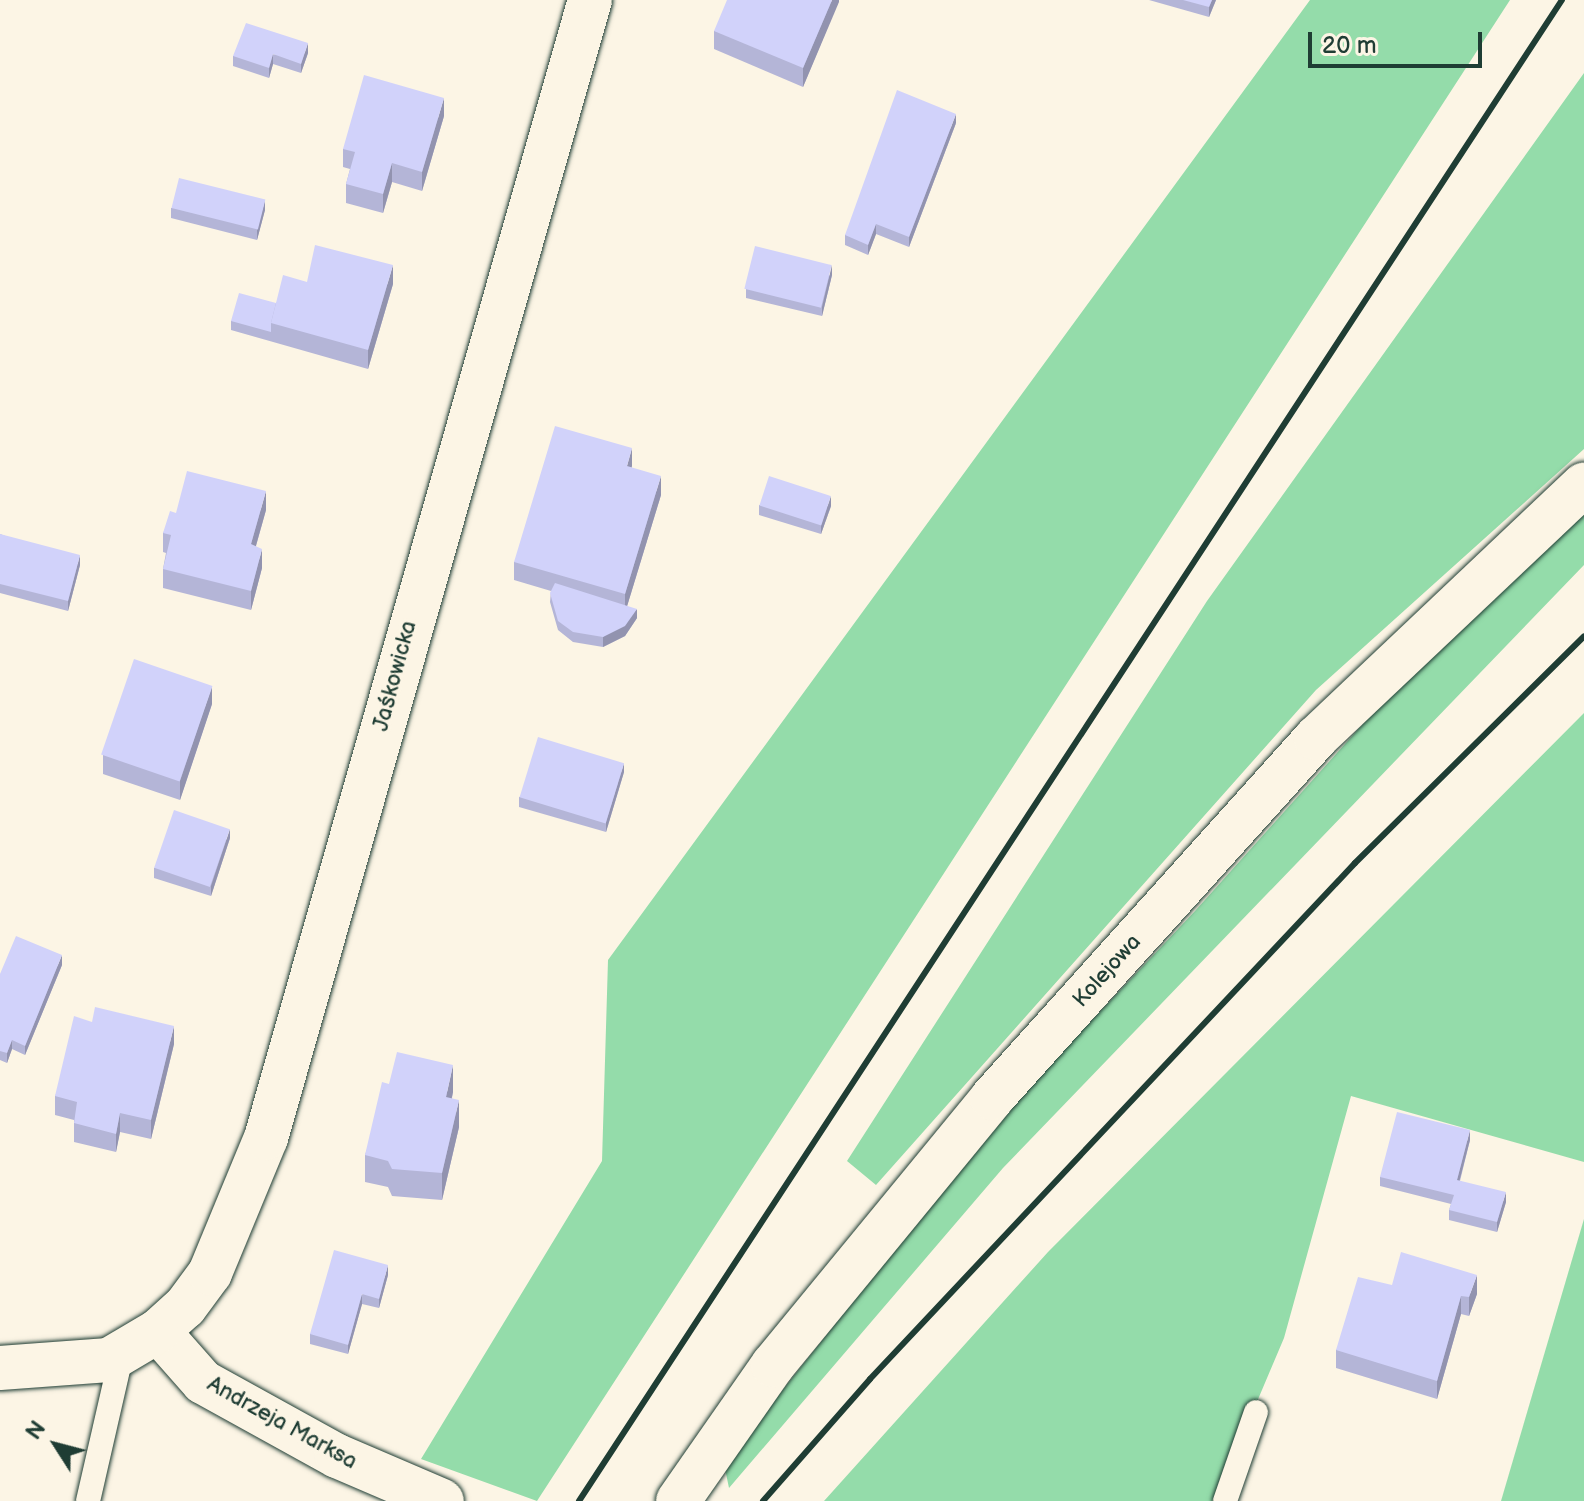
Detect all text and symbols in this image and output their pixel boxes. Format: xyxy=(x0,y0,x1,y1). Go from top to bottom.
scale bar xyxy=(1312,16,1486,66)
text: 20 m xyxy=(1322,31,1377,60)
street label: Jaśkowicka xyxy=(368,618,422,734)
street label: Kolejowa xyxy=(1067,929,1147,1013)
street label: Andrzeja Marksa xyxy=(203,1371,361,1475)
north arrow xyxy=(16,1405,96,1485)
text: N xyxy=(20,1416,52,1445)

